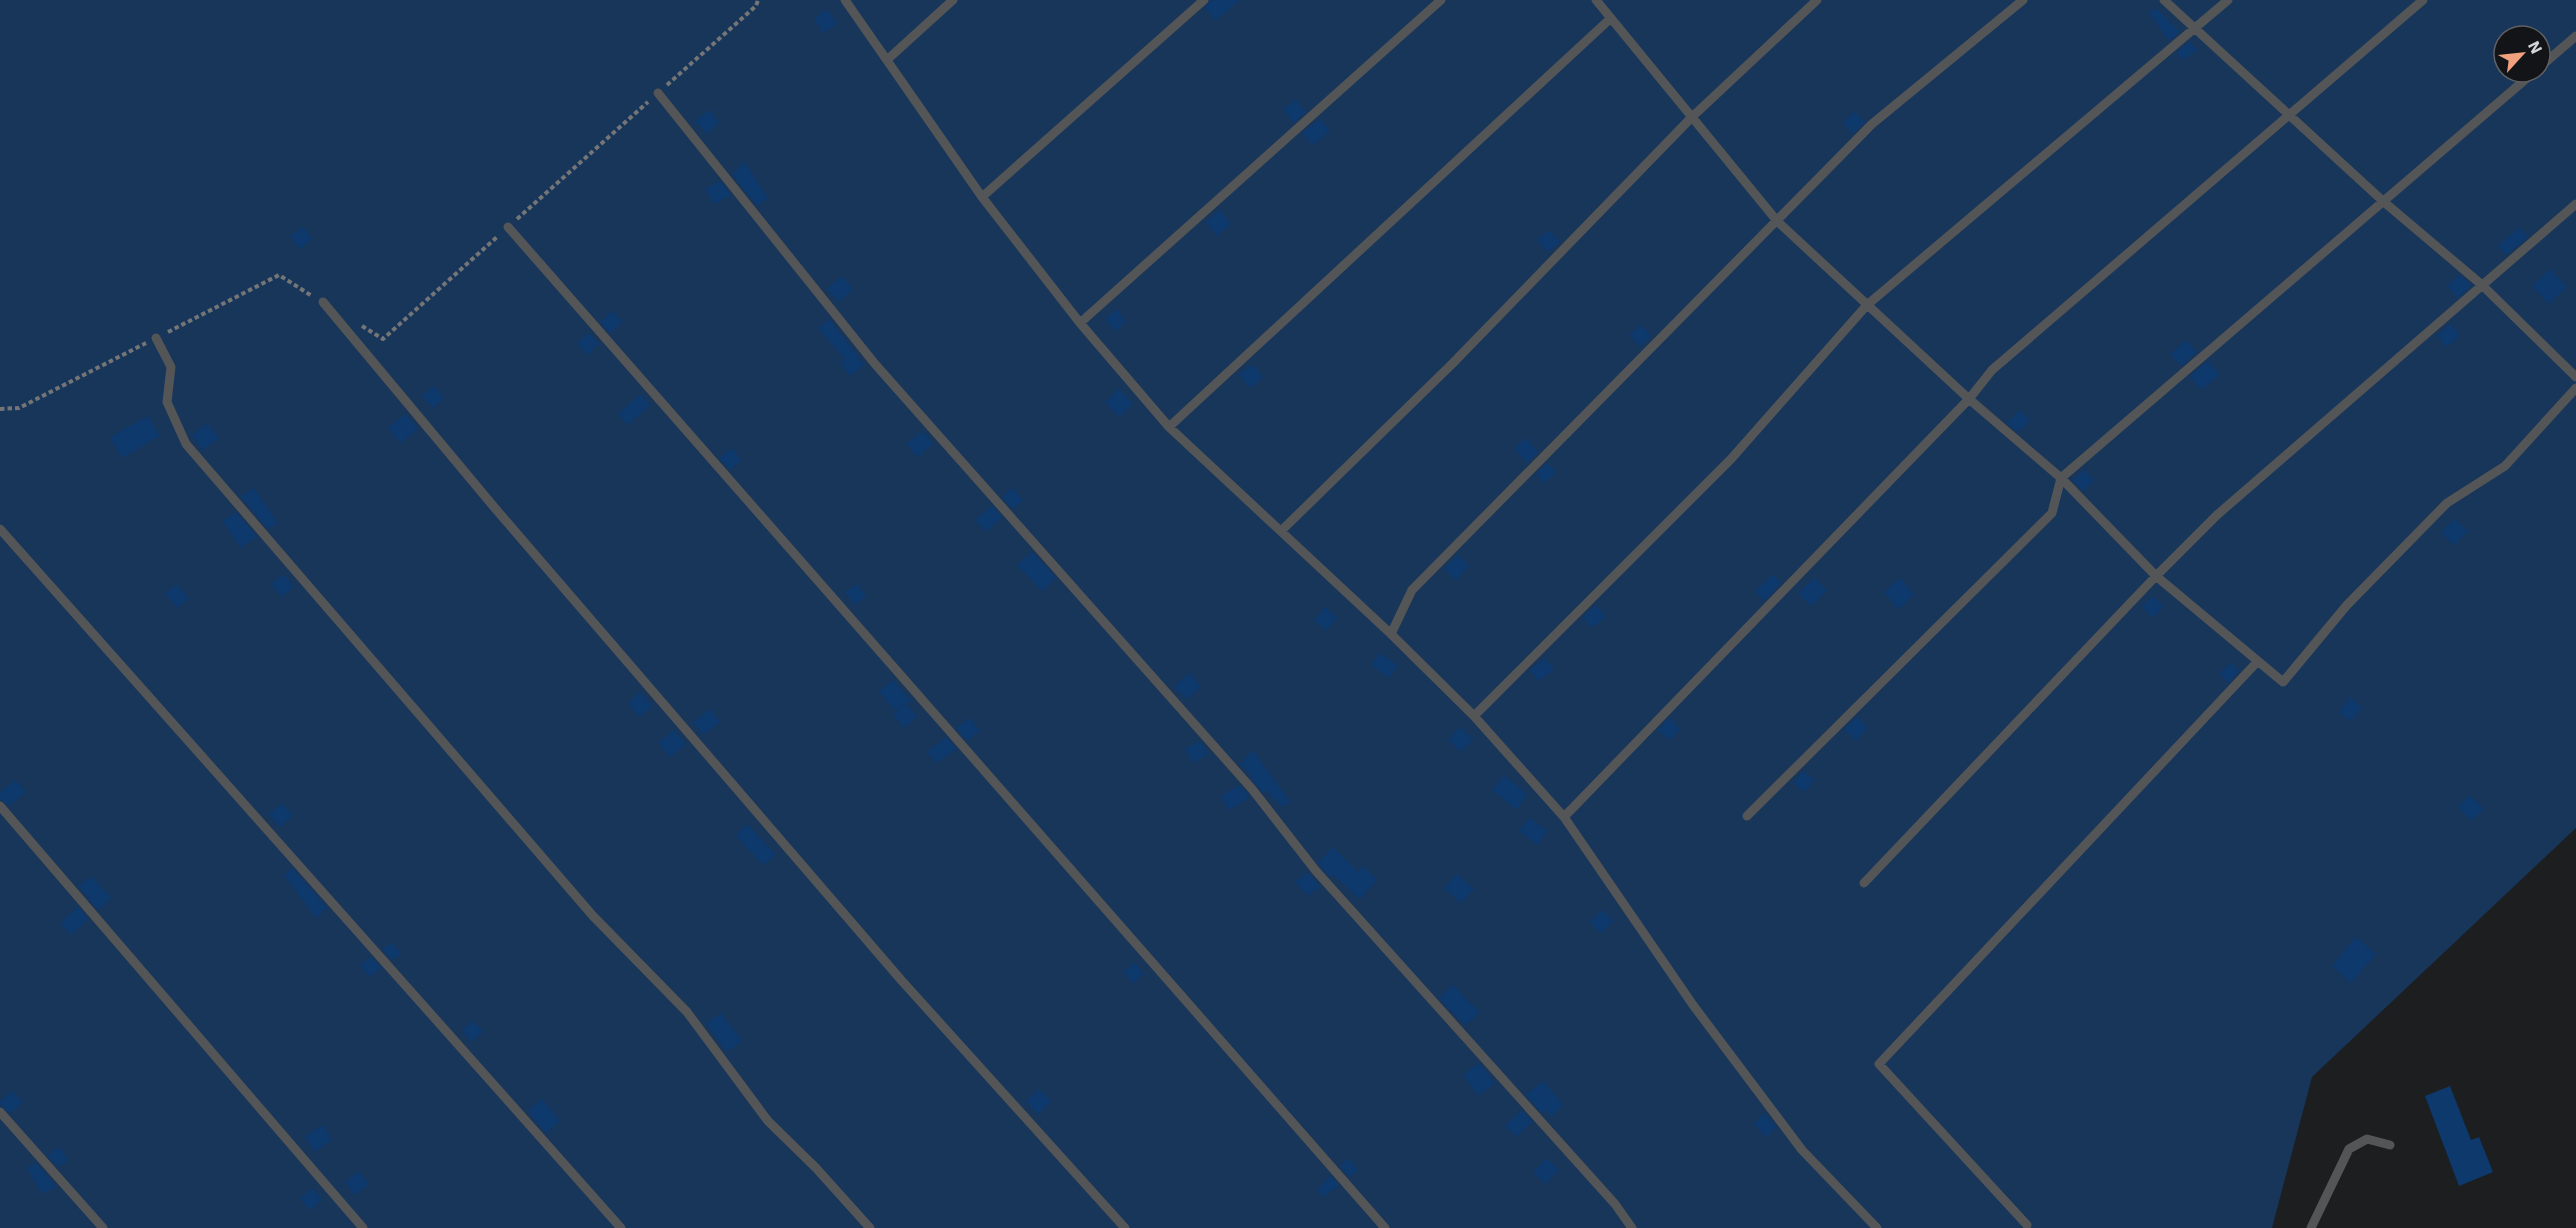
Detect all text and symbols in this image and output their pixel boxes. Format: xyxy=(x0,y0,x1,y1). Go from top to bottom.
north arrow xyxy=(2492,24,2552,84)
text: N xyxy=(2524,37,2547,57)

